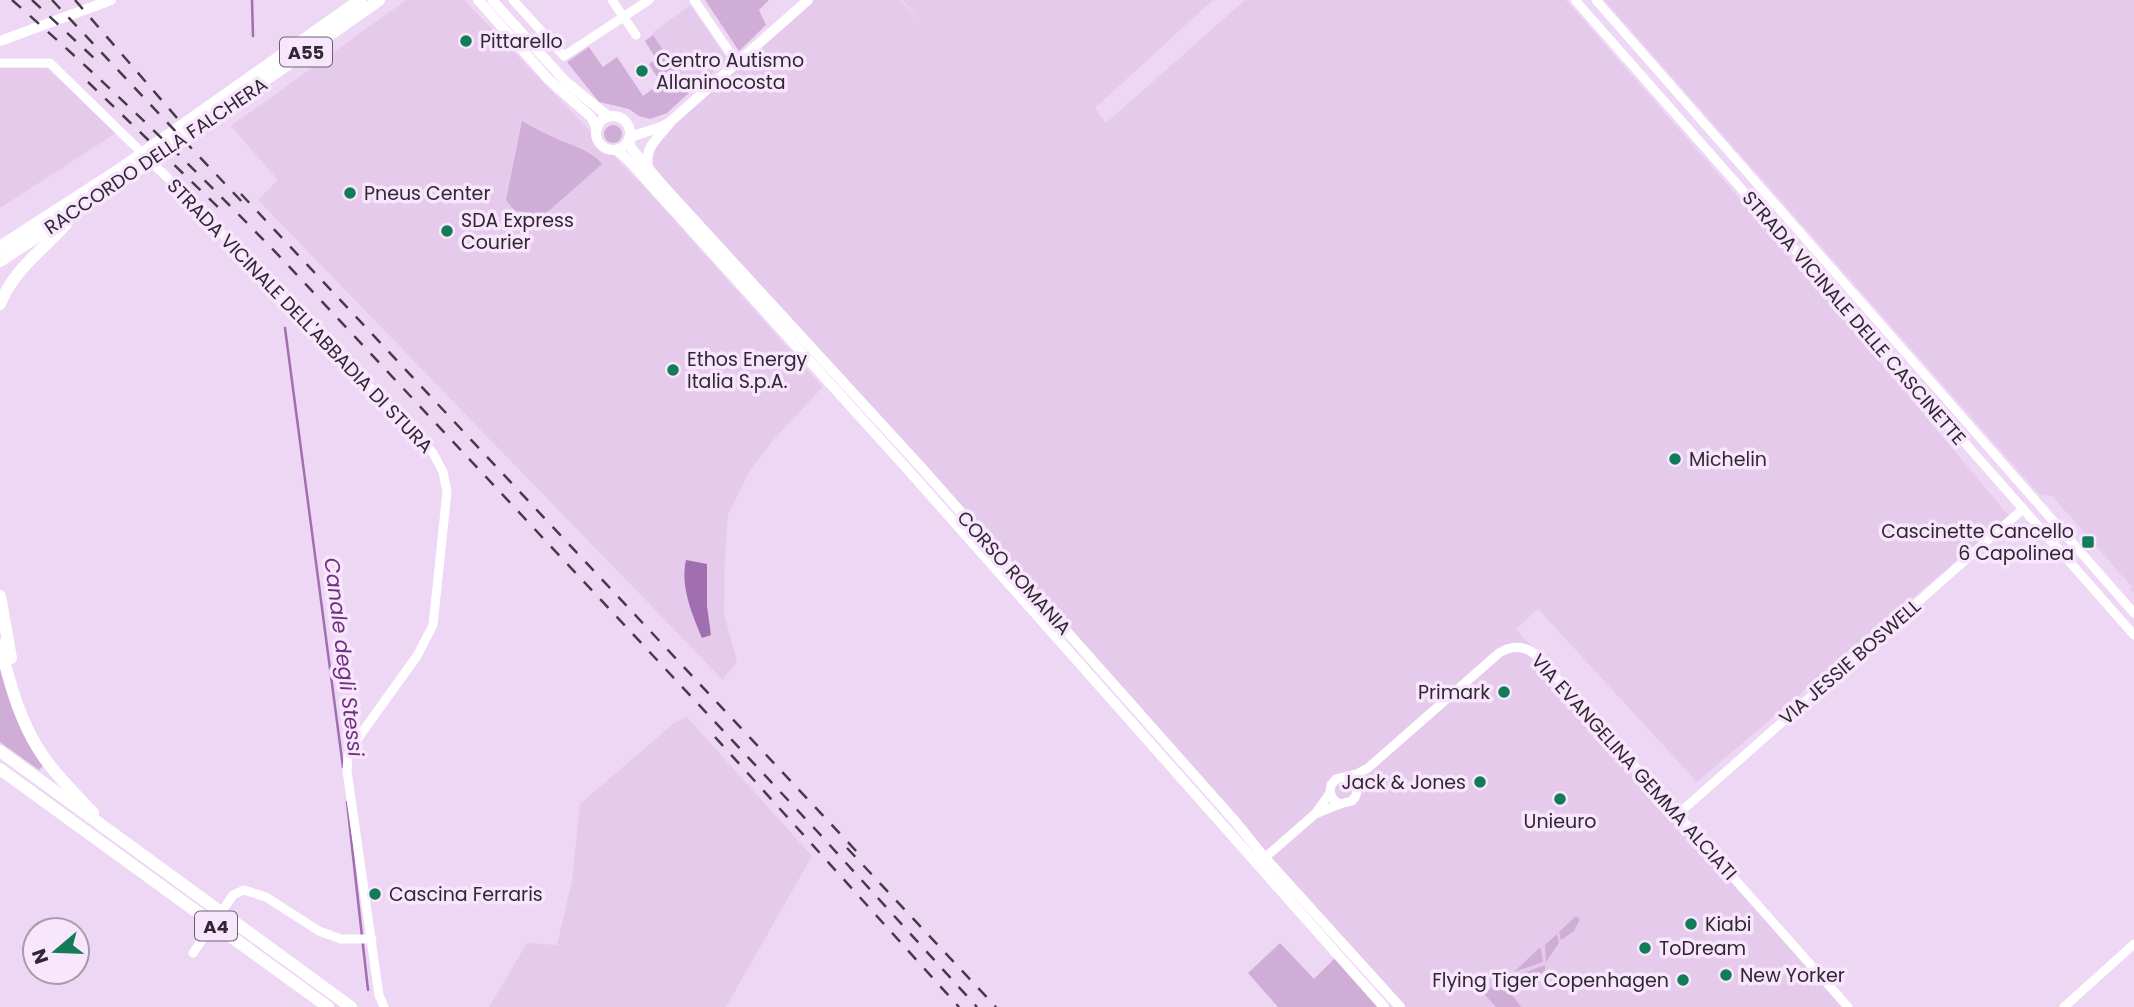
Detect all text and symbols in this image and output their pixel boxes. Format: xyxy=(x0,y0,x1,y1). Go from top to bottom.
place label: Pittarello xyxy=(480,28,563,55)
marker: Pittarello xyxy=(458,33,474,49)
road number: A55 xyxy=(280,38,332,66)
place label: Centro Autismo Allaninocosta xyxy=(656,47,804,96)
marker: Centro Autismo Allaninocosta xyxy=(634,63,650,79)
street label: RACCORDO DELLA FALCHERA xyxy=(39,71,273,241)
street label: STRADA VICINALE DELL'ABBADIA DI STURA xyxy=(161,173,439,459)
place label: Pneus Center xyxy=(364,180,490,207)
marker: Pneus Center xyxy=(342,185,358,201)
street label: STRADA VICINALE DELLE CASCINETTE xyxy=(1736,185,1972,451)
place label: SDA Express Courier xyxy=(461,207,574,256)
marker: SDA Express Courier xyxy=(439,223,455,239)
place label: Ethos Energy Italia S.p.A. xyxy=(687,346,808,395)
marker: Ethos Energy Italia S.p.A. xyxy=(665,362,681,378)
place label: Michelin xyxy=(1689,446,1767,473)
marker: Michelin xyxy=(1667,451,1683,467)
street label: CORSO ROMANIA xyxy=(951,505,1077,641)
place label: Cascinette Cancello 6 Capolinea xyxy=(1881,518,2074,567)
marker: Cascinette Cancello 6 Capolinea xyxy=(2080,534,2096,550)
water label: Canale degli Stessi xyxy=(317,556,371,759)
street label: VIA JESSIE BOSWELL xyxy=(1773,593,1927,731)
street label: VIA EVANGELINA GEMMA ALCIATI xyxy=(1525,648,1743,886)
place label: Primark xyxy=(1418,679,1490,706)
marker: Primark xyxy=(1496,684,1512,700)
place label: Jack & Jones xyxy=(1341,769,1466,796)
marker: Jack & Jones xyxy=(1472,774,1488,790)
marker: Unieuro xyxy=(1552,791,1568,807)
place label: Unieuro xyxy=(1524,808,1596,835)
place label: Cascina Ferraris xyxy=(389,881,543,908)
marker: Cascina Ferraris xyxy=(367,886,383,902)
road number: A4 xyxy=(195,911,237,940)
place label: Kiabi xyxy=(1705,911,1751,938)
north arrow xyxy=(21,916,91,986)
marker: Kiabi xyxy=(1683,916,1699,932)
place label: ToDream xyxy=(1659,935,1746,962)
marker: ToDream xyxy=(1637,940,1653,956)
text: N xyxy=(25,945,55,968)
place label: New Yorker xyxy=(1740,962,1845,989)
place label: Flying Tiger Copenhagen xyxy=(1432,967,1669,994)
marker: New Yorker xyxy=(1718,967,1734,983)
marker: Flying Tiger Copenhagen xyxy=(1675,972,1691,988)

